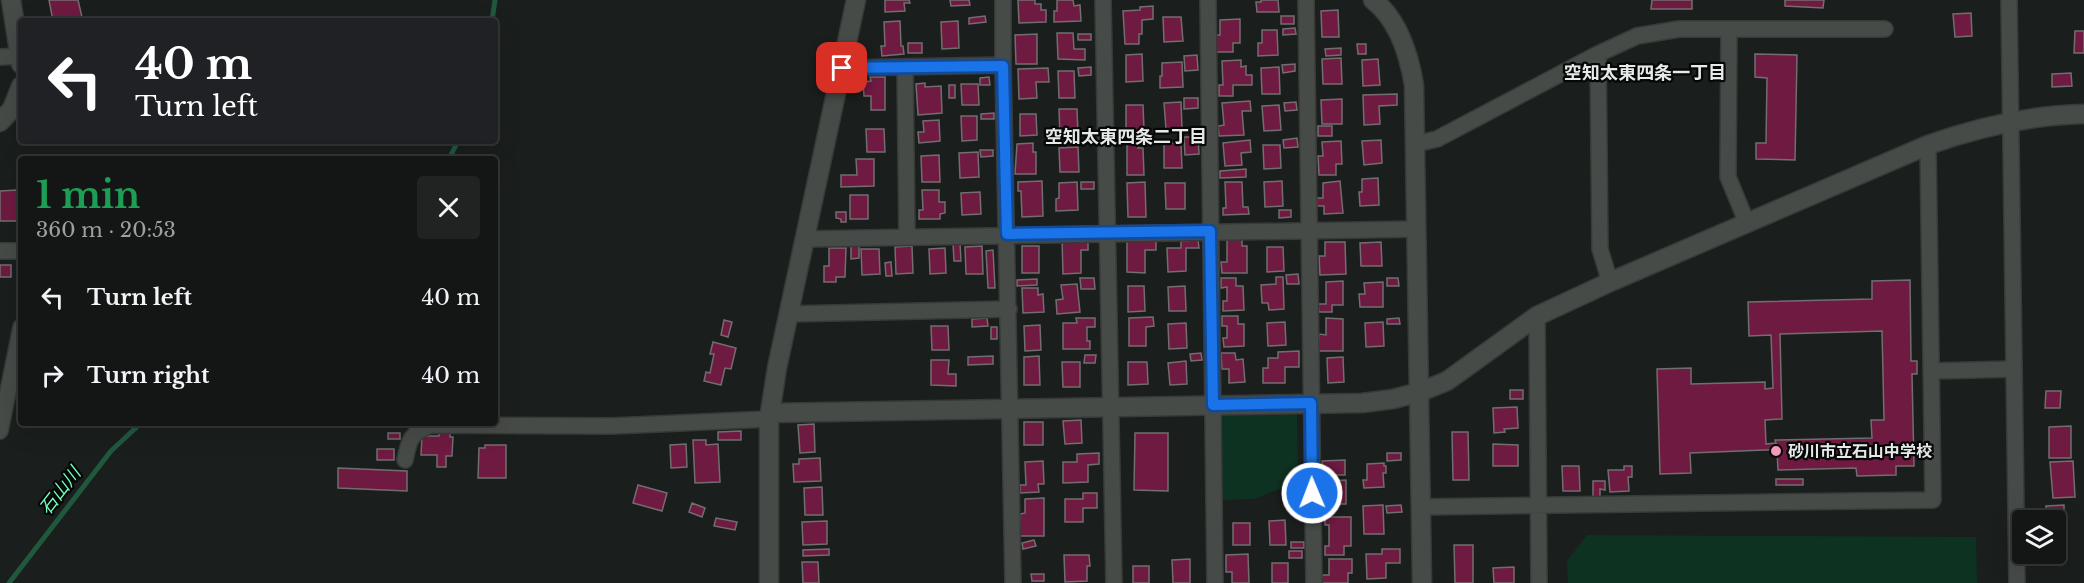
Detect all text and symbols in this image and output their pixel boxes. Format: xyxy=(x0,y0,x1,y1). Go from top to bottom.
text: 40 m xyxy=(135,38,252,90)
icon: left xyxy=(36,42,114,120)
pin xyxy=(816,42,867,93)
icon: arrive xyxy=(825,51,858,84)
district label: 空知太東四条一丁目 xyxy=(1564,62,1726,84)
text: Turn left xyxy=(135,90,258,123)
district label: 空知太東四条二丁目 xyxy=(1045,126,1207,148)
text: 1 min xyxy=(36,173,140,218)
button: close xyxy=(417,176,480,239)
text: 360 m · 20:53 xyxy=(36,218,176,242)
icon: left xyxy=(36,281,69,314)
text: Turn left xyxy=(87,284,192,311)
text: 40 m xyxy=(422,284,480,311)
icon: right xyxy=(36,359,69,392)
text: Turn right xyxy=(87,362,209,389)
text: 40 m xyxy=(422,362,480,389)
place label: 砂川市立石山中学校 xyxy=(1788,441,1932,461)
marker: 砂川市立石山中学校 xyxy=(1769,444,1783,458)
water label: 石山川 xyxy=(35,461,87,519)
position arrow xyxy=(1280,461,1344,525)
map controls xyxy=(2012,510,2066,564)
button: layers xyxy=(2012,510,2066,564)

